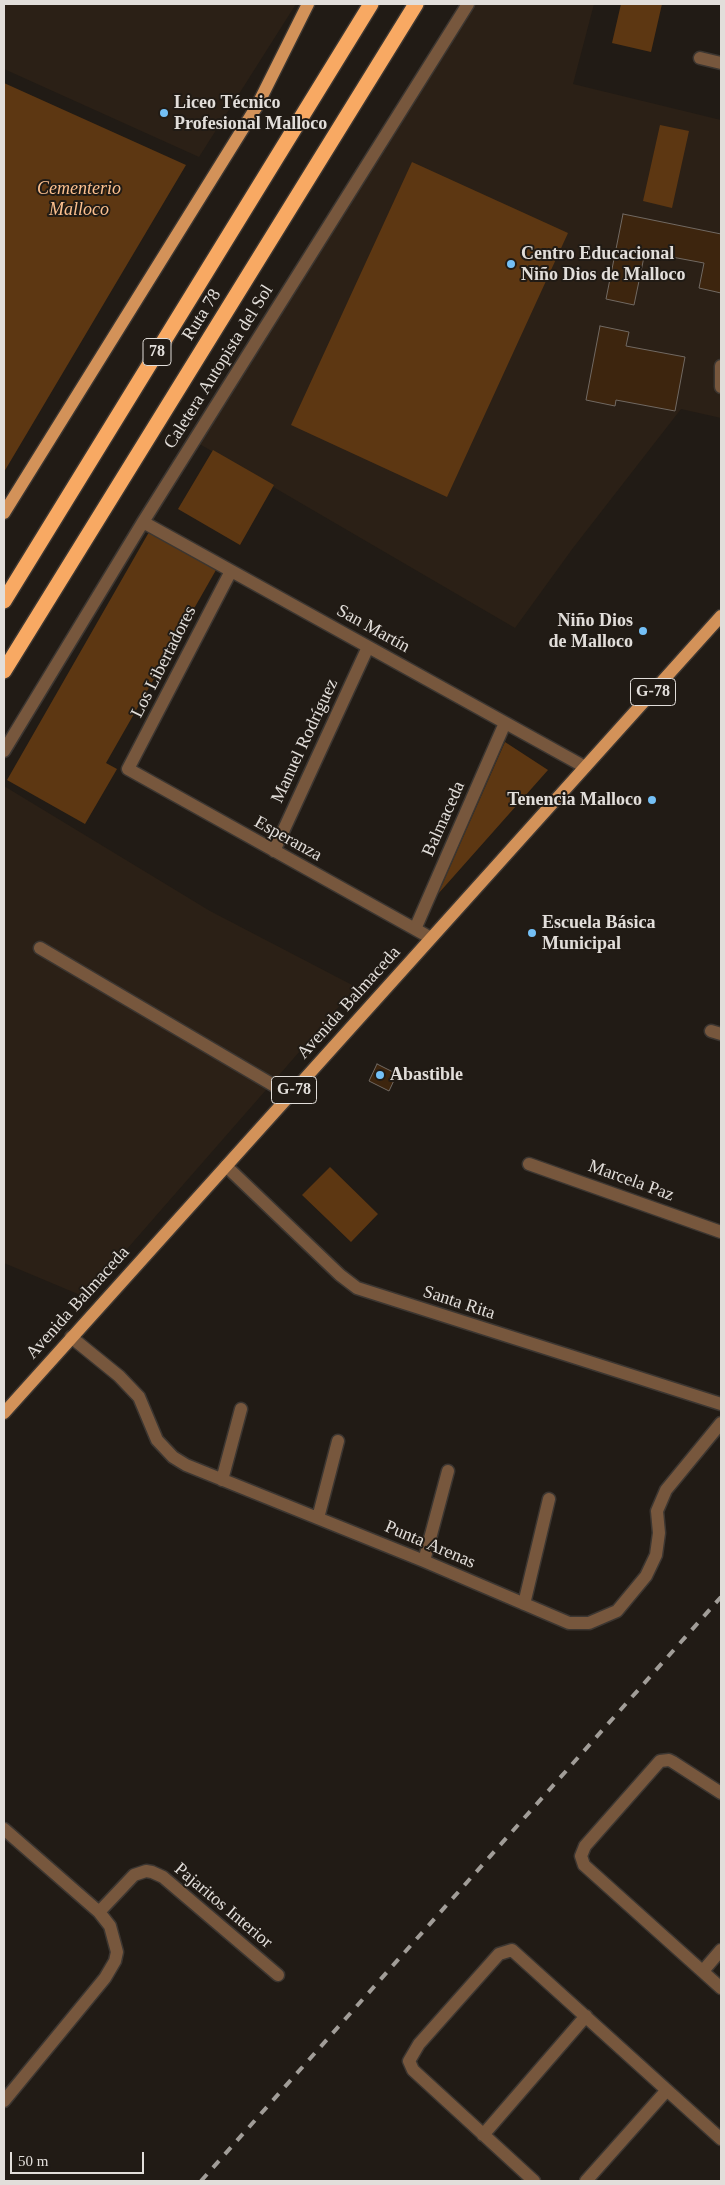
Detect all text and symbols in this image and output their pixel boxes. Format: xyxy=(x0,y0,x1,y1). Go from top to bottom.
place label: Liceo Técnico Profesional Malloco xyxy=(174,92,327,134)
marker: Liceo Técnico Profesional Malloco xyxy=(158,107,170,119)
park label: Cementerio Malloco xyxy=(37,178,121,220)
place label: Centro Educacional Niño Dios de Malloco xyxy=(521,243,685,286)
marker: Centro Educacional Niño Dios de Malloco xyxy=(505,258,517,270)
street label: Caletera Autopista del Sol xyxy=(160,281,278,453)
street label: Ruta 78 xyxy=(178,285,226,345)
road number: 78 xyxy=(143,338,171,366)
street label: San Martín xyxy=(333,600,413,658)
street label: Los Libertadores xyxy=(127,603,201,721)
place label: Niño Dios de Malloco xyxy=(549,610,633,652)
marker: Niño Dios de Malloco xyxy=(637,625,649,637)
street label: Manuel Rodríguez xyxy=(267,676,343,806)
road number: G-78 xyxy=(630,679,676,706)
street label: Balmaceda xyxy=(418,778,470,860)
place label: Tenencia Malloco xyxy=(507,789,642,811)
marker: Tenencia Malloco xyxy=(646,794,658,806)
street label: Esperanza xyxy=(250,812,326,866)
place label: Escuela Básica Municipal xyxy=(542,912,656,954)
marker: Escuela Básica Municipal xyxy=(526,927,538,939)
street label: Avenida Balmaceda xyxy=(293,942,405,1064)
place label: Abastible xyxy=(390,1064,463,1086)
marker: Abastible xyxy=(374,1069,386,1081)
road number: G-78 xyxy=(272,1076,316,1104)
street label: Marcela Paz xyxy=(585,1156,677,1206)
street label: Avenida Balmaceda xyxy=(22,1242,134,1364)
street label: Santa Rita xyxy=(420,1281,498,1325)
street label: Punta Arenas xyxy=(381,1516,479,1574)
street label: Pajaritos Interior xyxy=(170,1859,276,1953)
scale bar xyxy=(12,2142,146,2174)
text: 50 m xyxy=(18,2153,48,2169)

